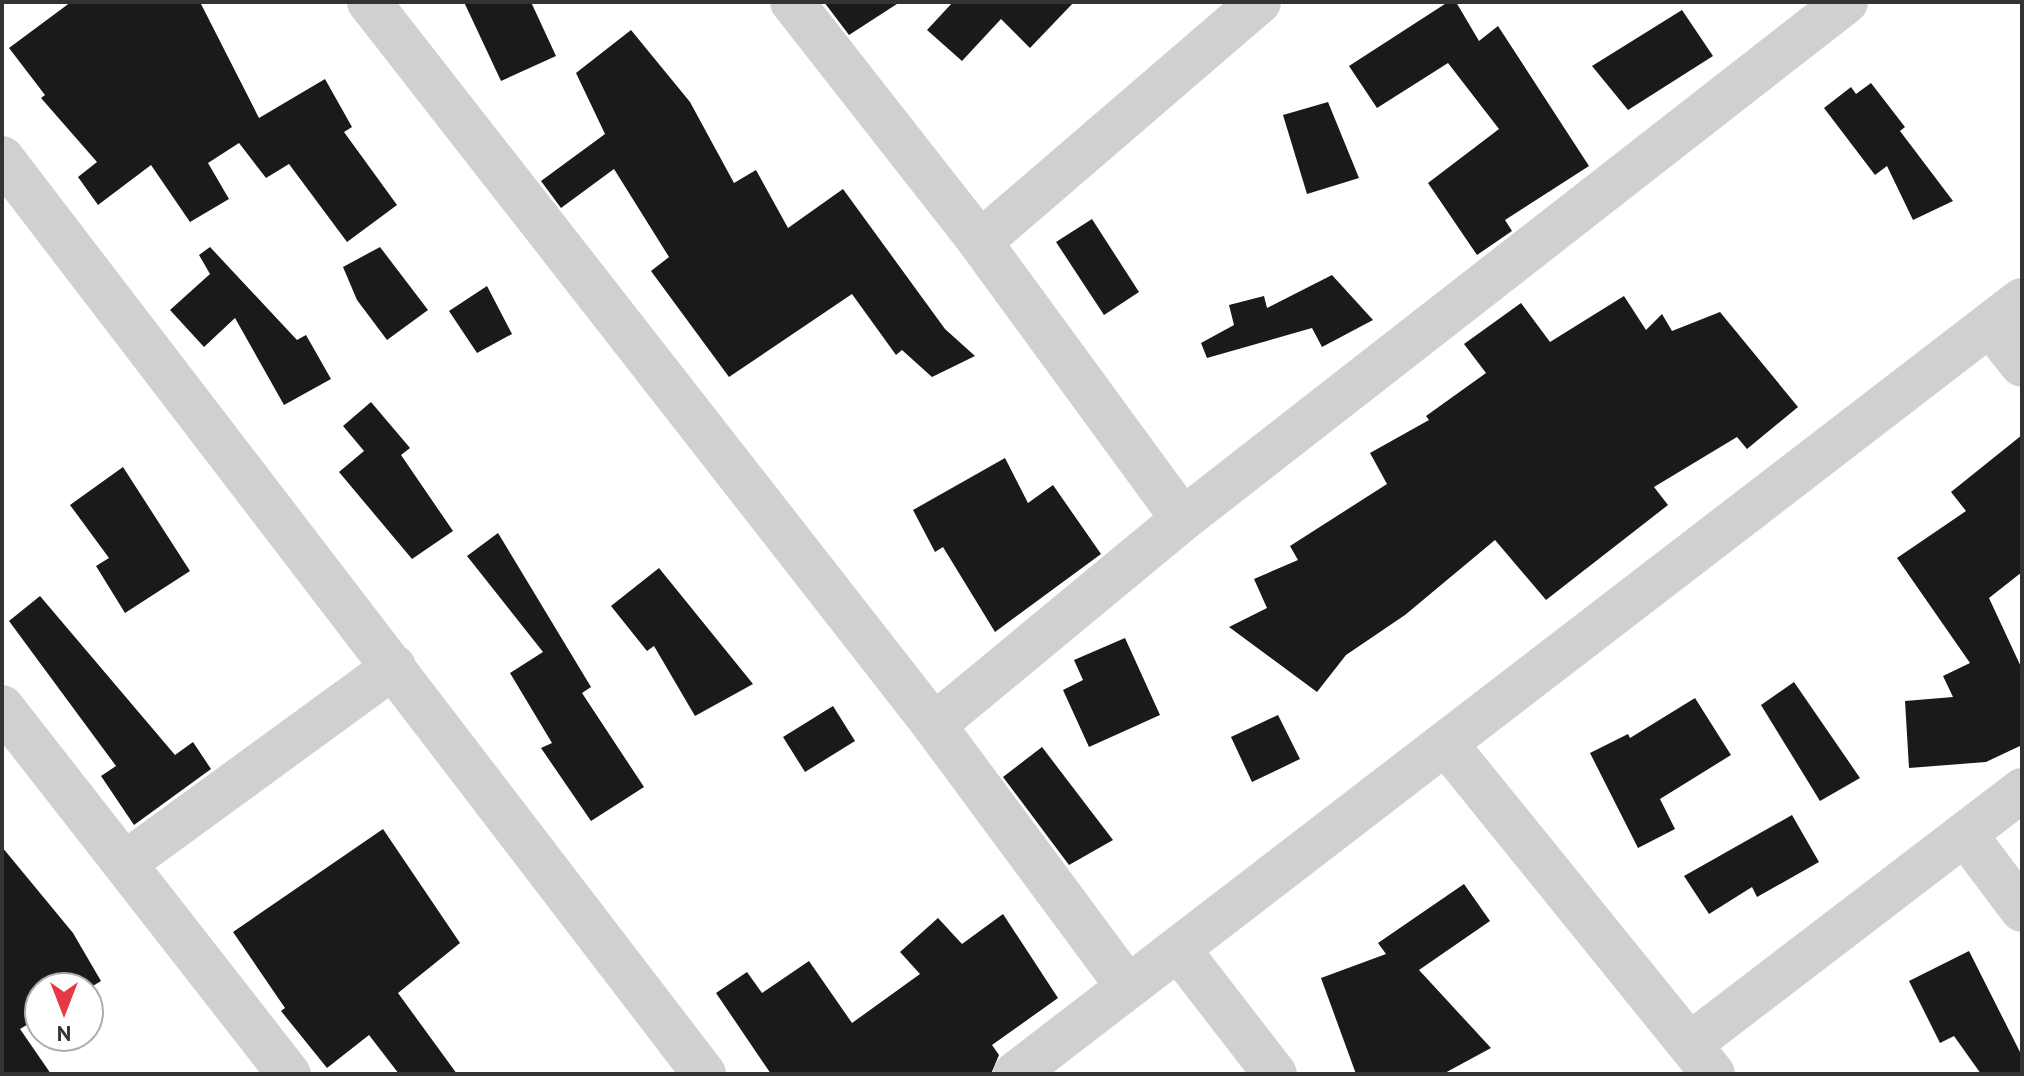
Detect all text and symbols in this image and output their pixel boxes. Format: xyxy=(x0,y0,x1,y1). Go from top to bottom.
north arrow xyxy=(24,972,104,1052)
text: N xyxy=(57,1020,71,1048)

